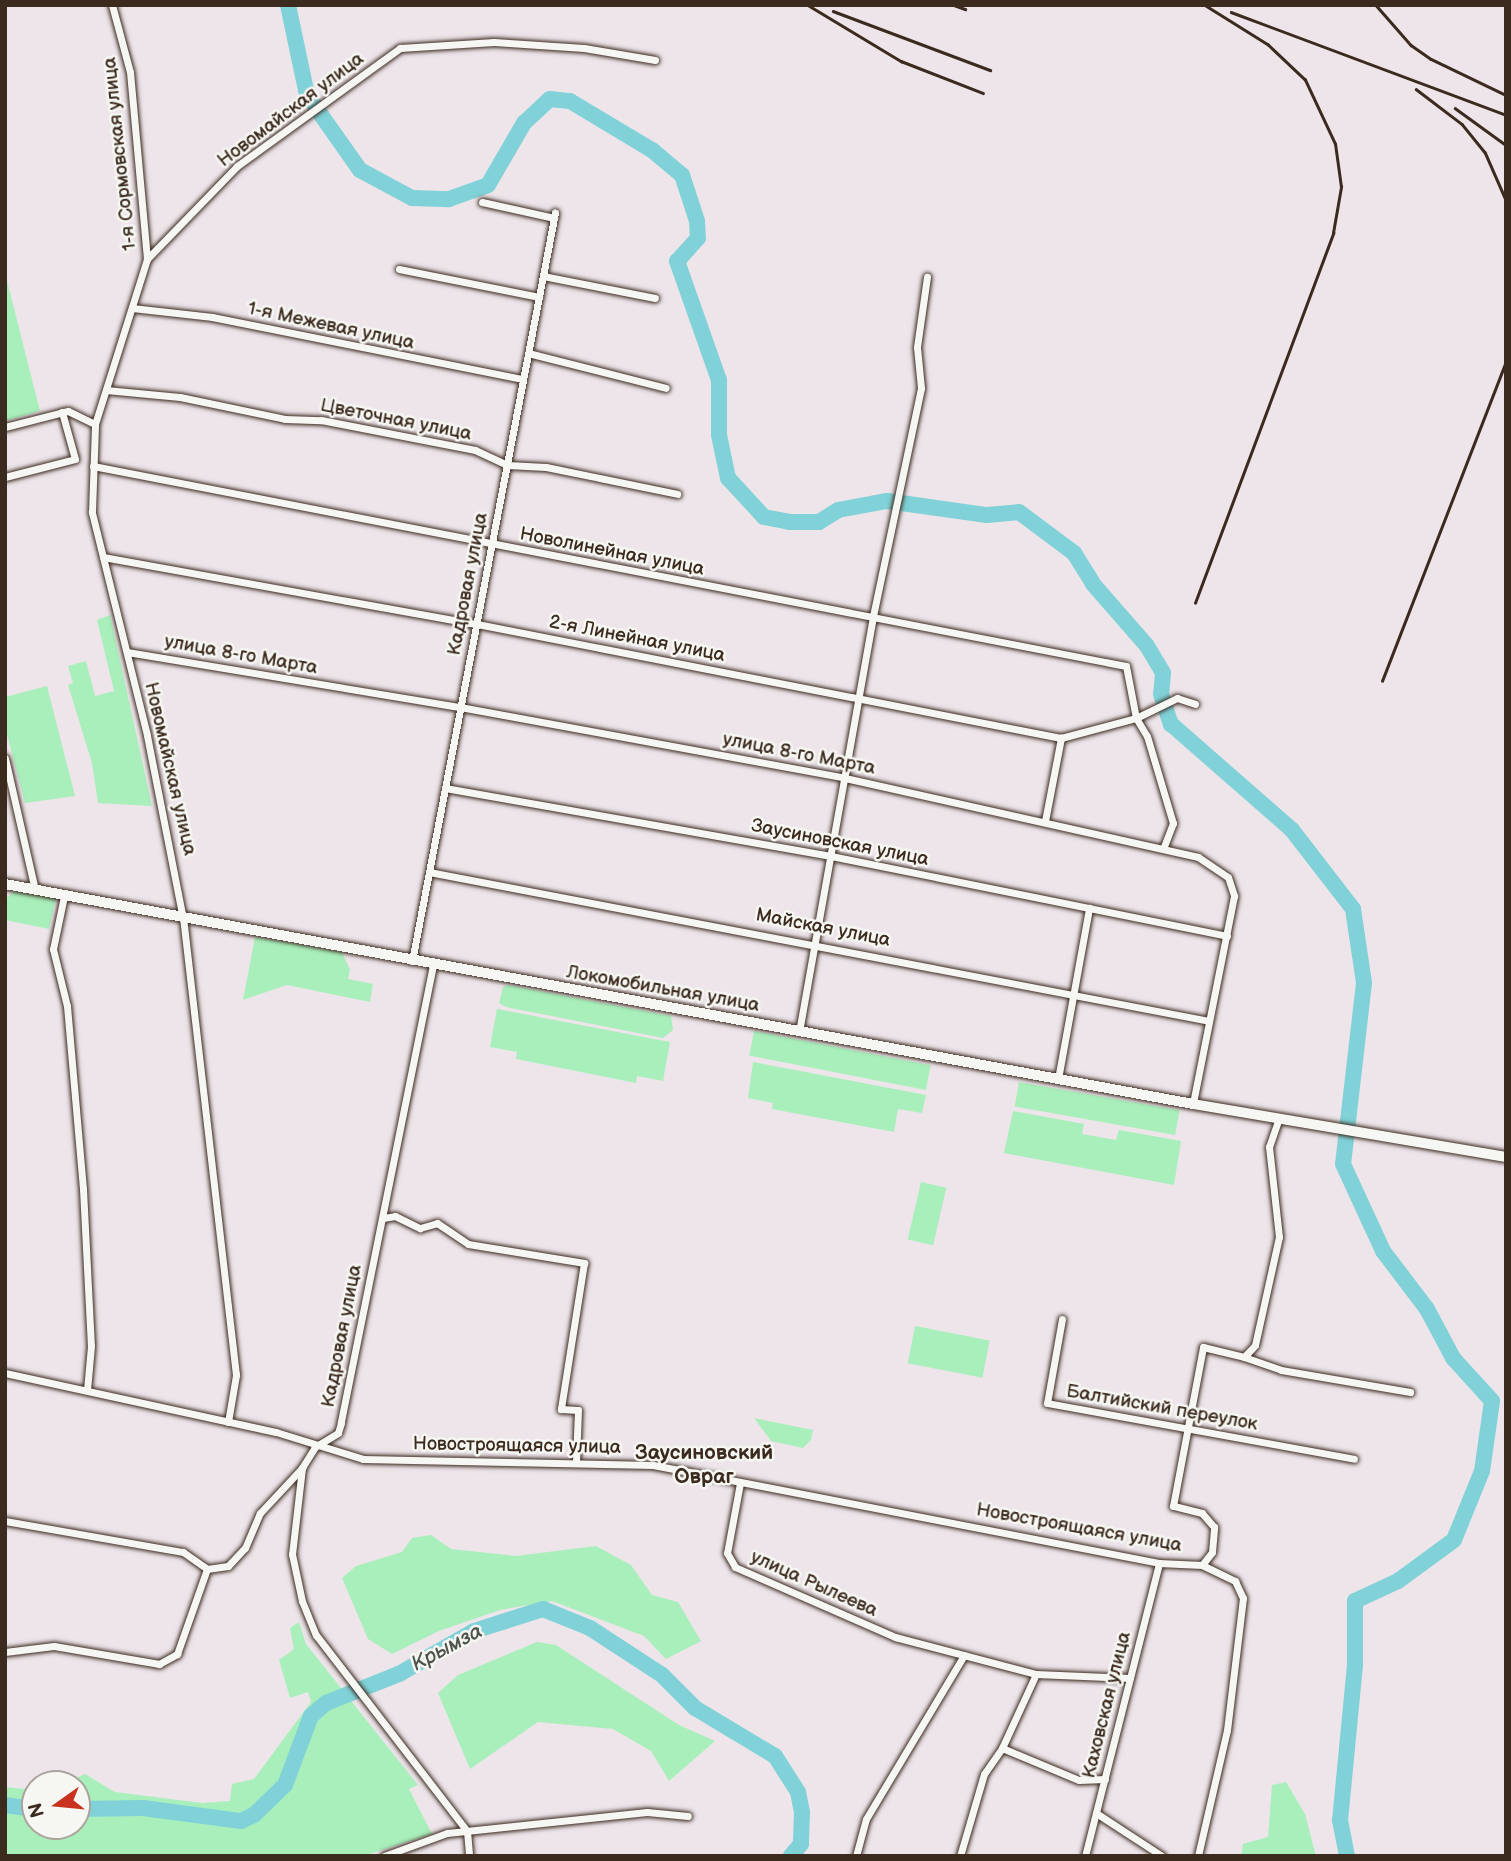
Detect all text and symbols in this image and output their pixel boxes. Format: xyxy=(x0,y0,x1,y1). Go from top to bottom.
street label: Новомайская улица xyxy=(213,48,369,172)
street label: 1-я Сормовская улица xyxy=(98,56,142,252)
street label: 1-я Межевая улица xyxy=(246,297,416,355)
street label: Цветочная улица xyxy=(318,394,474,446)
street label: Кадровая улица xyxy=(443,511,493,657)
street label: Новолинейная улица xyxy=(518,523,706,581)
street label: 2-я Линейная улица xyxy=(547,611,727,667)
street label: улица 8-го Марта xyxy=(163,630,319,680)
street label: Новомайская улица xyxy=(139,680,201,858)
street label: улица 8-го Марта xyxy=(721,728,877,780)
street label: Заусиновская улица xyxy=(749,815,931,871)
street label: Майская улица xyxy=(754,904,892,952)
street label: Локомобильная улица xyxy=(565,961,761,1017)
street label: Кадровая улица xyxy=(317,1263,367,1409)
street label: Балтийский переулок xyxy=(1065,1380,1259,1436)
street label: Новостроящаяся улица xyxy=(413,1433,621,1459)
district label: Заусиновский Овраг xyxy=(635,1440,773,1490)
street label: Новостроящаяся улица xyxy=(975,1499,1183,1557)
street label: улица Рылеева xyxy=(747,1546,881,1622)
water label: Крымза xyxy=(407,1619,487,1677)
street label: Каховская улица xyxy=(1078,1629,1136,1781)
north arrow xyxy=(21,1770,91,1840)
text: N xyxy=(24,1800,50,1820)

